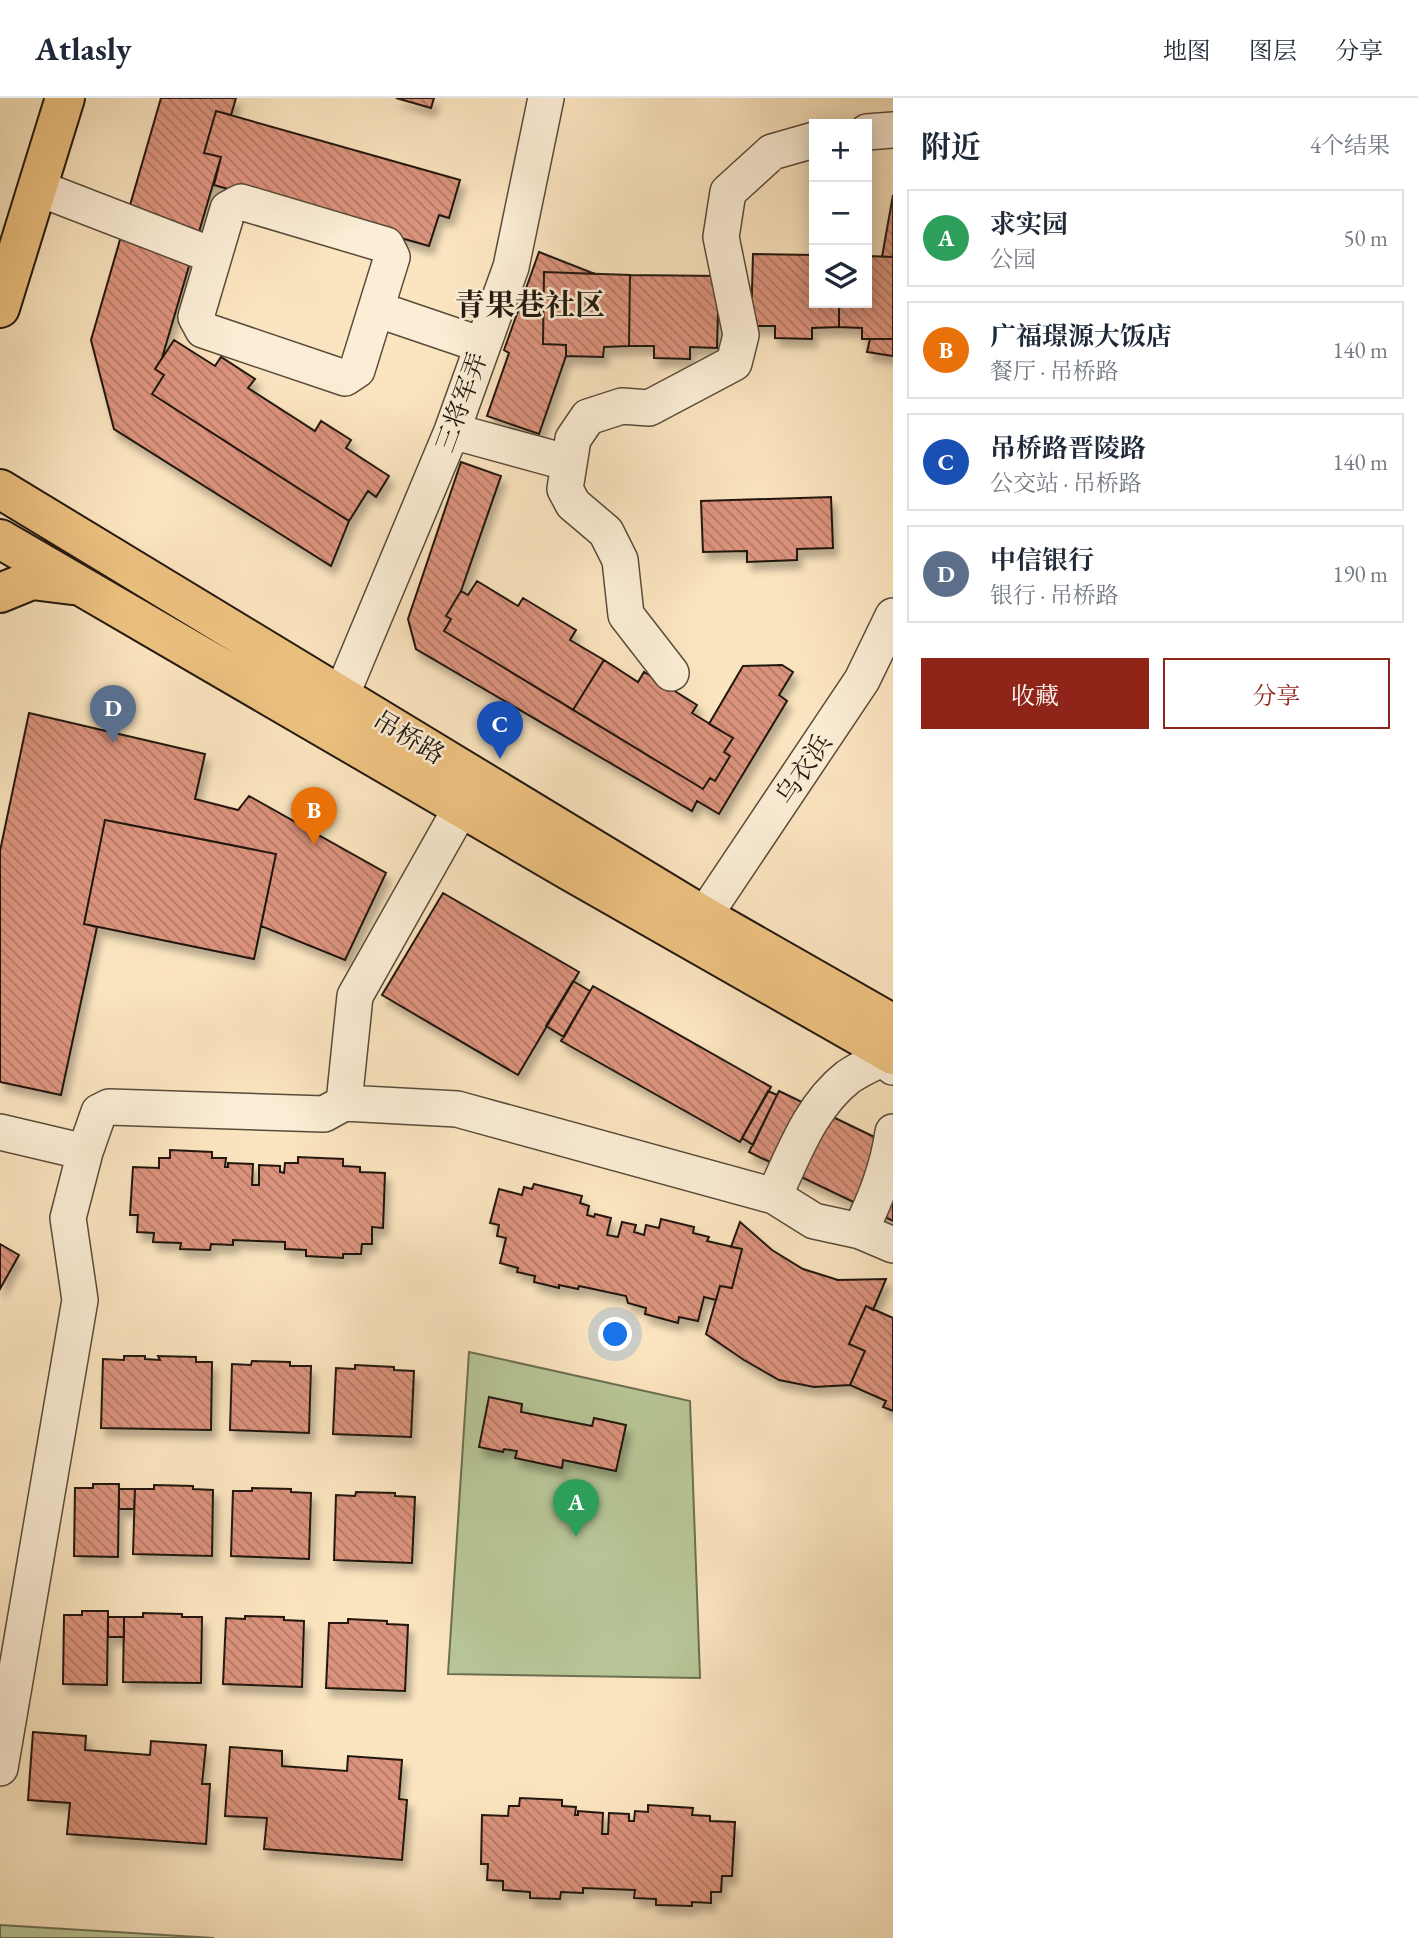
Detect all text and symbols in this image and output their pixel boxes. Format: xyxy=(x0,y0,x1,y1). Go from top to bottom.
text: Atlasly xyxy=(35,27,132,70)
text: 地图 xyxy=(1163,35,1211,66)
text: 图层 xyxy=(1249,35,1297,66)
text: 分享 xyxy=(1335,35,1383,66)
map controls xyxy=(809,119,872,308)
button: + xyxy=(809,119,872,182)
text: 附近 xyxy=(921,127,981,166)
text: 4个结果 xyxy=(1310,130,1390,160)
button: − xyxy=(809,182,872,245)
text: 求实园 xyxy=(990,207,1068,241)
text: A xyxy=(938,223,954,253)
text: 50 m xyxy=(1343,223,1388,253)
text: 公园 xyxy=(990,244,1036,274)
button: layers xyxy=(809,245,872,308)
district label: 青果巷社区 xyxy=(455,285,605,324)
text: 广福璟源大饭店 xyxy=(990,319,1172,353)
text: B xyxy=(939,335,953,365)
text: 140 m xyxy=(1332,335,1388,365)
street label: 三将军弄 xyxy=(427,347,495,457)
text: 餐厅 · 吊桥路 xyxy=(990,356,1119,386)
text: 吊桥路晋陵路 xyxy=(990,431,1146,465)
text: C xyxy=(938,447,954,477)
text: 140 m xyxy=(1332,447,1388,477)
text: 公交站 · 吊桥路 xyxy=(990,468,1142,498)
text: 中信银行 xyxy=(990,543,1094,577)
text: D xyxy=(937,559,955,589)
text: 190 m xyxy=(1332,559,1388,589)
text: 银行 · 吊桥路 xyxy=(990,580,1119,610)
button: 收藏 xyxy=(921,658,1149,729)
button: 分享 xyxy=(1163,658,1390,729)
pin: D xyxy=(90,685,136,743)
pin: C xyxy=(477,701,523,759)
street label: 吊桥路 xyxy=(367,702,451,772)
street label: 乌衣浜 xyxy=(767,727,839,811)
pin: B xyxy=(291,787,337,845)
your location xyxy=(598,1317,632,1351)
pin: A xyxy=(553,1479,599,1537)

